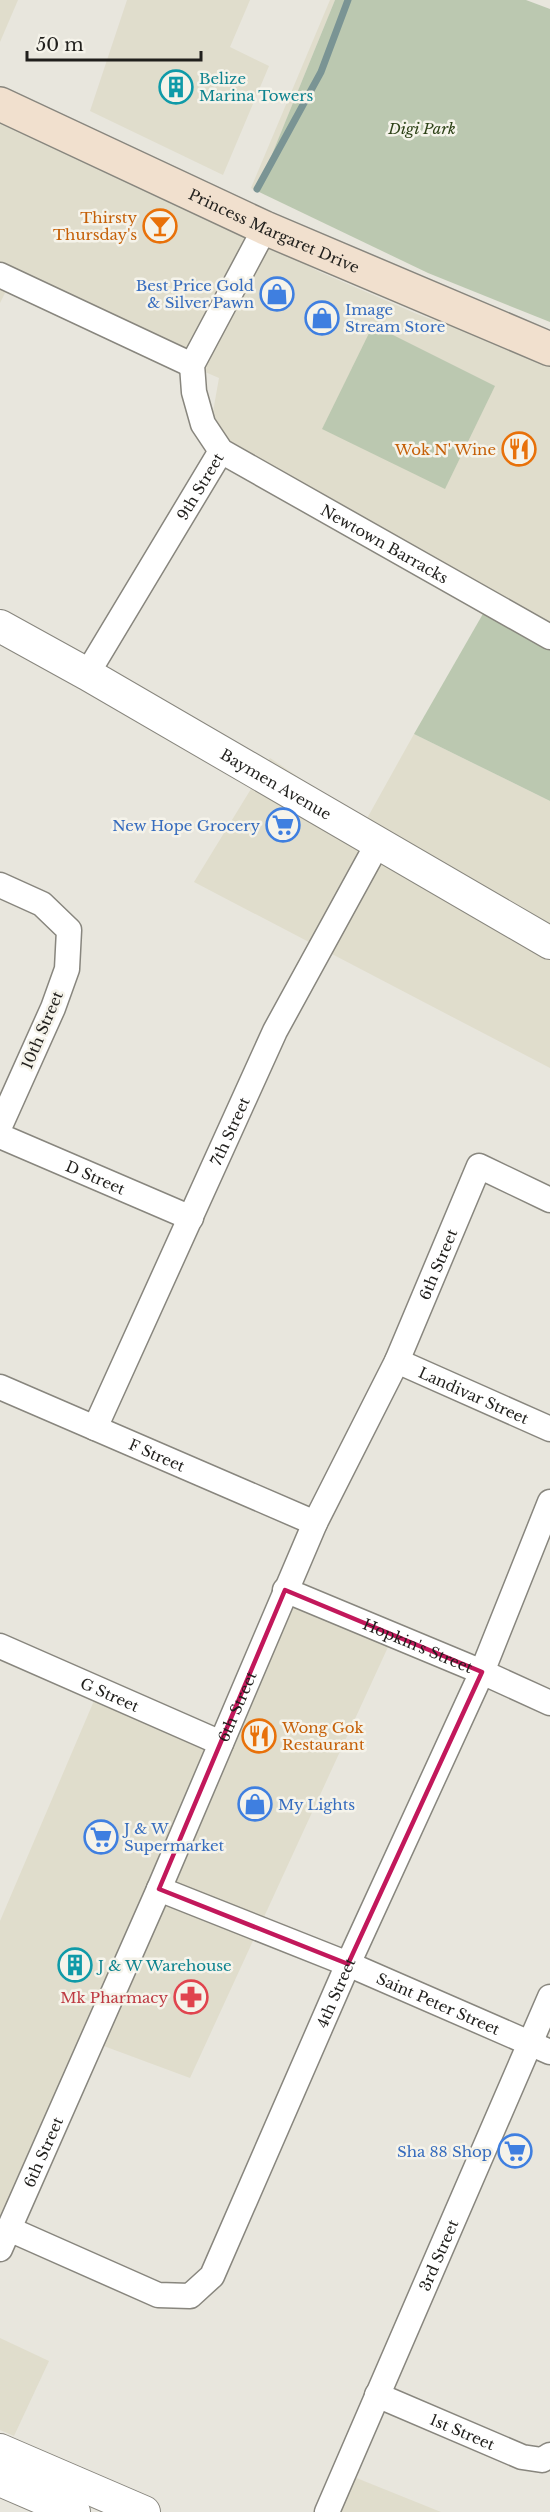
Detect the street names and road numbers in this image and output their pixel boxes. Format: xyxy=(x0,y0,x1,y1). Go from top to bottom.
street label: Princess Margaret Drive xyxy=(186,184,363,277)
street label: 9th Street xyxy=(172,449,227,523)
street label: Newtown Barracks xyxy=(318,500,452,587)
street label: Baymen Avenue xyxy=(217,744,335,823)
street label: 10th Street xyxy=(17,988,67,1072)
street label: 7th Street xyxy=(206,1094,253,1168)
street label: D Street xyxy=(63,1156,128,1198)
street label: 6th Street xyxy=(414,1226,461,1303)
street label: Landivar Street xyxy=(416,1362,532,1428)
street label: F Street xyxy=(126,1434,188,1475)
street label: Hopkin's Street xyxy=(360,1614,476,1677)
street label: 6th Street xyxy=(213,1668,260,1745)
street label: G Street xyxy=(78,1673,142,1716)
street label: 4th Street xyxy=(312,1954,359,2030)
street label: Saint Peter Street xyxy=(374,1968,503,2039)
street label: 6th Street xyxy=(19,2114,67,2190)
street label: 3rd Street xyxy=(414,2216,462,2294)
street label: 1st Street xyxy=(427,2409,498,2454)

